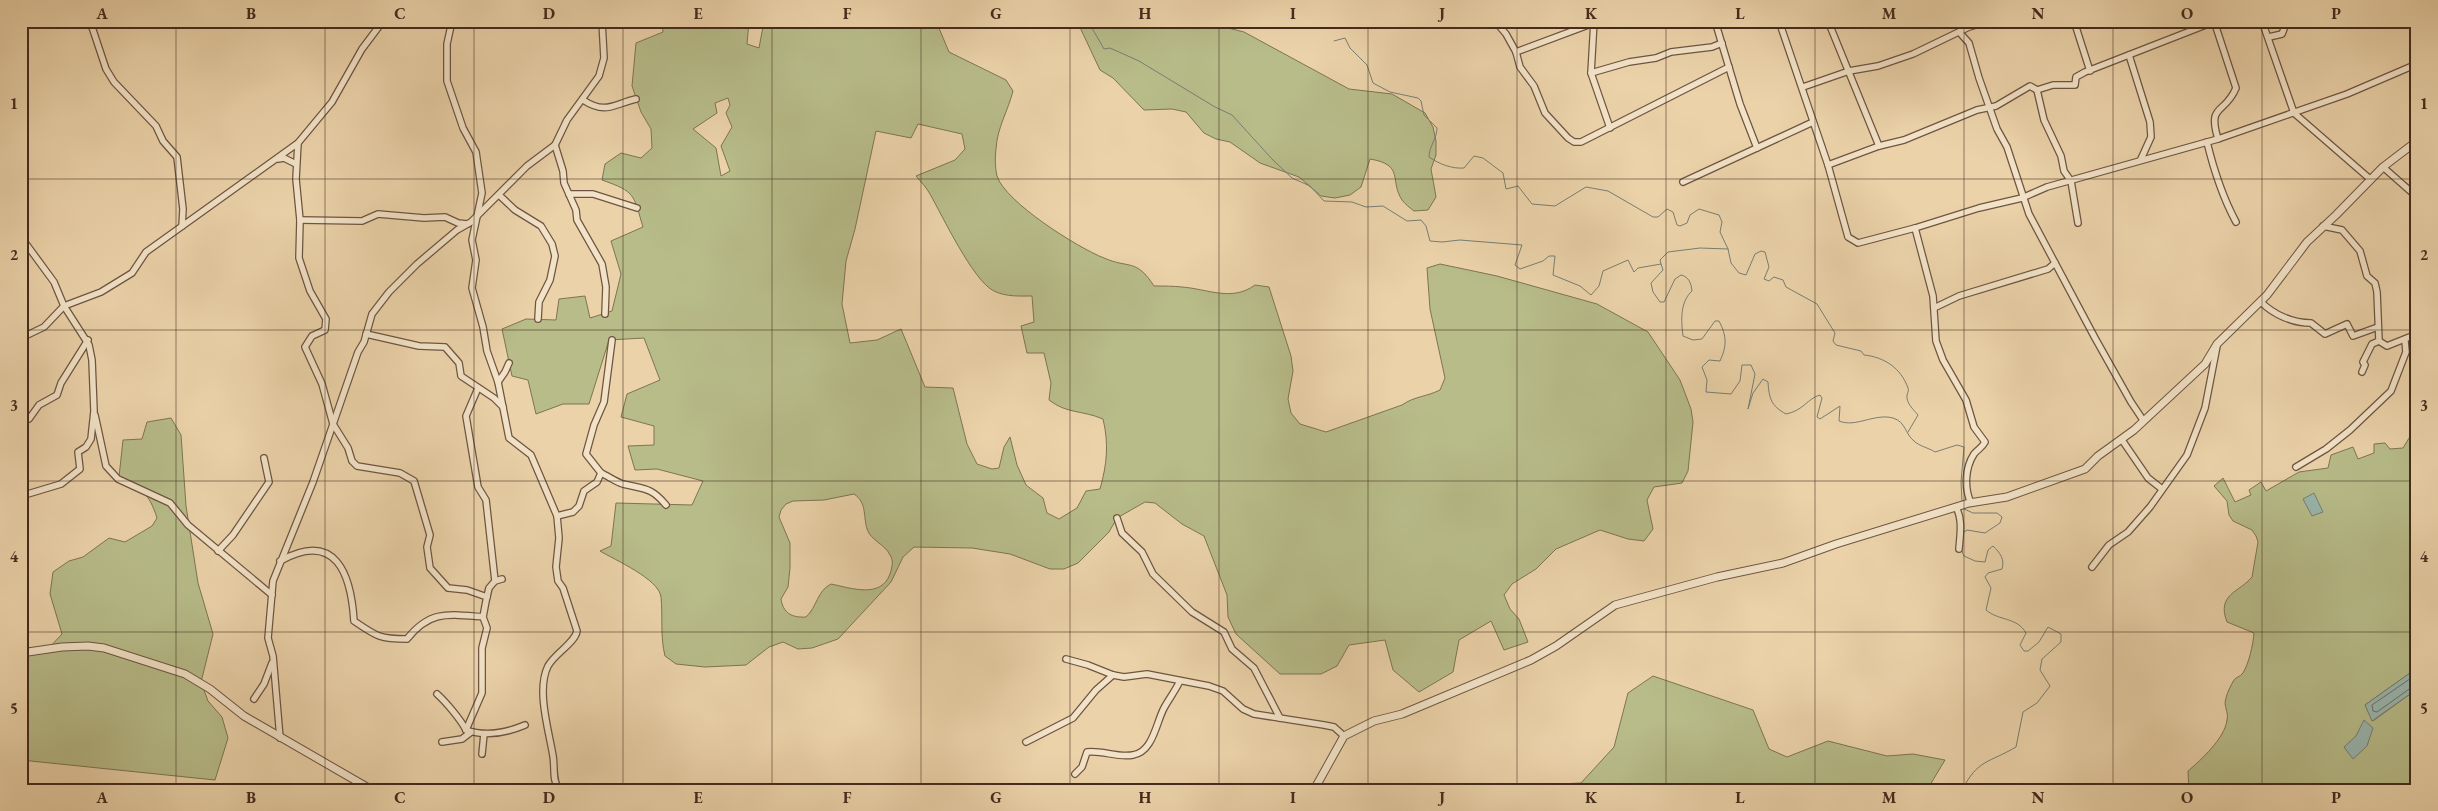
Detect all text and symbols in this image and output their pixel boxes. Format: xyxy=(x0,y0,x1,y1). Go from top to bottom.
text: A xyxy=(95,3,108,24)
text: B xyxy=(246,3,256,24)
text: C xyxy=(394,3,406,24)
text: D xyxy=(543,3,555,24)
text: E xyxy=(693,3,703,24)
text: F xyxy=(843,3,852,24)
text: G xyxy=(990,3,1002,24)
text: H xyxy=(1139,3,1152,24)
text: I xyxy=(1290,3,1296,24)
text: J xyxy=(1437,3,1445,24)
text: K xyxy=(1585,3,1598,24)
text: L xyxy=(1735,3,1745,24)
text: M xyxy=(1882,3,1897,24)
text: N xyxy=(2032,3,2045,24)
text: O xyxy=(2181,3,2193,24)
text: P xyxy=(2331,3,2341,24)
text: 1 xyxy=(10,93,18,114)
text: 1 xyxy=(2420,93,2428,114)
text: 2 xyxy=(10,244,19,265)
text: 2 xyxy=(2420,244,2429,265)
text: 3 xyxy=(10,395,18,416)
text: 3 xyxy=(2420,395,2428,416)
text: 4 xyxy=(10,546,19,567)
text: 4 xyxy=(2420,546,2429,567)
text: 5 xyxy=(10,698,18,719)
text: 5 xyxy=(2420,698,2428,719)
text: A xyxy=(95,787,108,808)
text: B xyxy=(246,787,256,808)
text: C xyxy=(394,787,406,808)
text: D xyxy=(543,787,555,808)
text: E xyxy=(693,787,703,808)
text: F xyxy=(843,787,852,808)
text: G xyxy=(990,787,1002,808)
text: H xyxy=(1139,787,1152,808)
text: I xyxy=(1290,787,1296,808)
text: J xyxy=(1437,787,1445,808)
text: K xyxy=(1585,787,1598,808)
text: L xyxy=(1735,787,1745,808)
text: M xyxy=(1882,787,1897,808)
text: N xyxy=(2032,787,2045,808)
text: O xyxy=(2181,787,2193,808)
text: P xyxy=(2331,787,2341,808)

